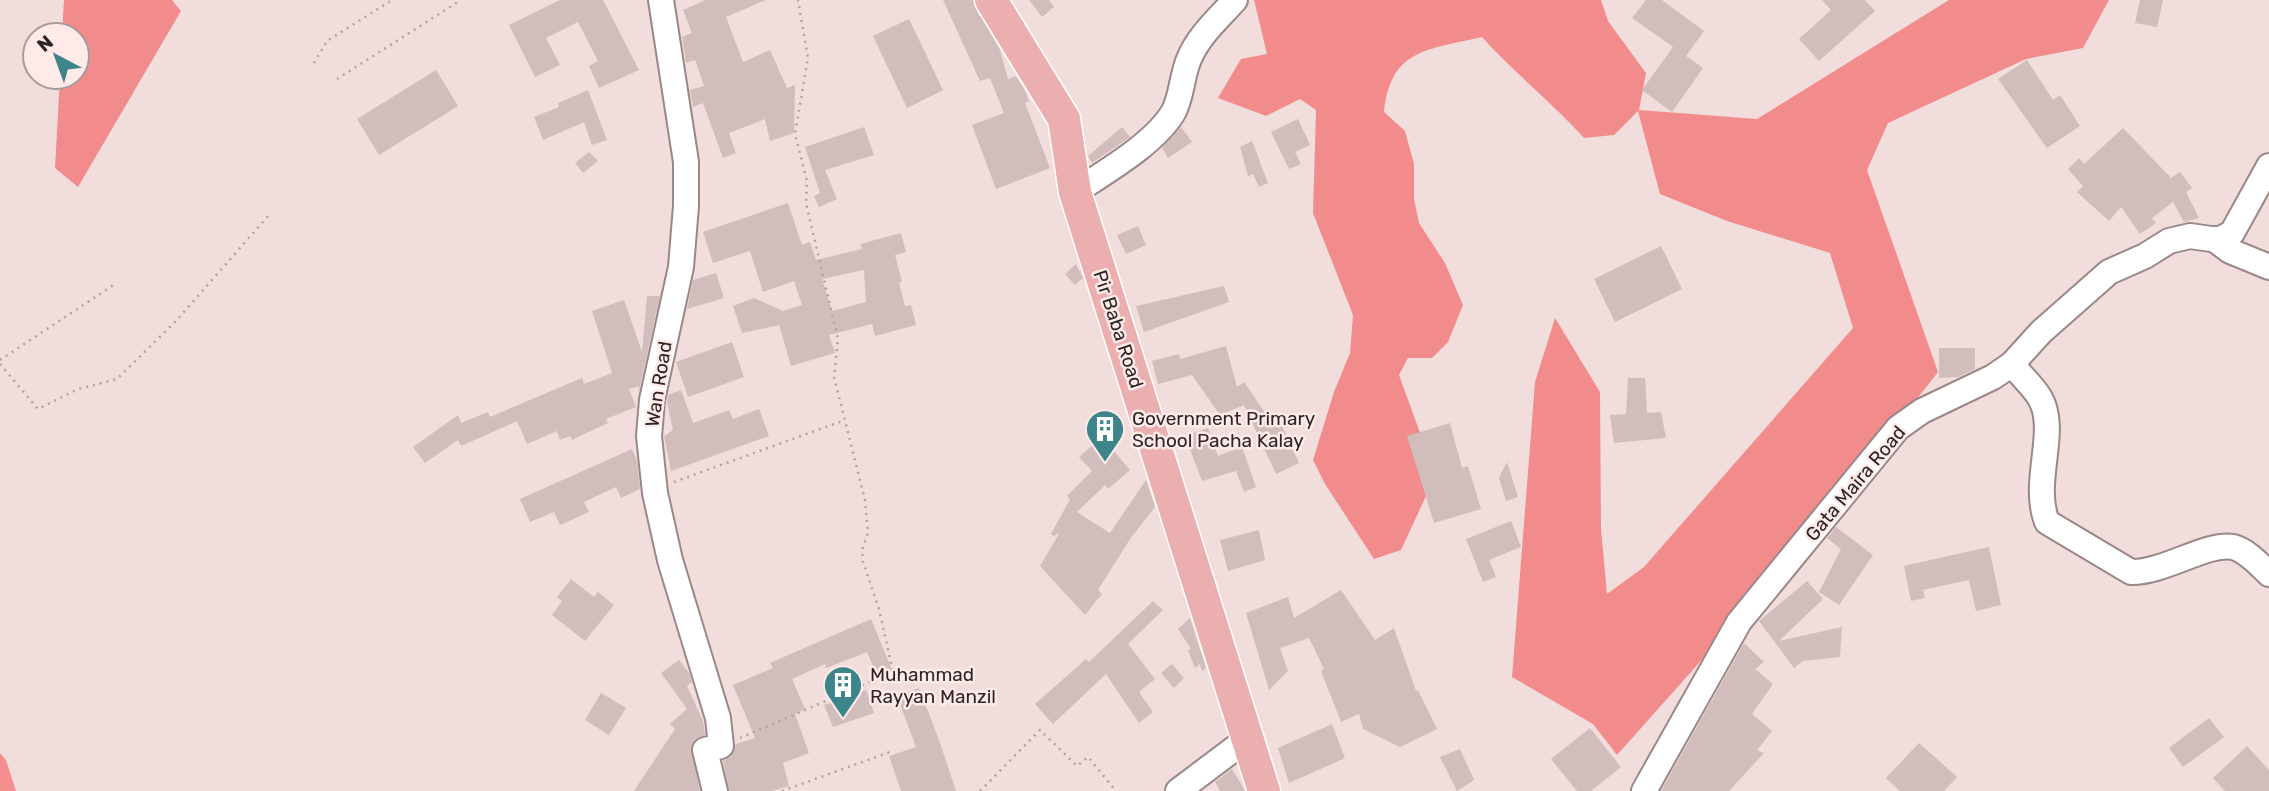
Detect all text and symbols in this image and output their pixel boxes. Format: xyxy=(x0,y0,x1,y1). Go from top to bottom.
north arrow xyxy=(21,21,91,91)
text: N xyxy=(32,30,58,57)
street label: Pir Baba Road xyxy=(1089,267,1148,391)
street label: Wan Road xyxy=(640,340,677,429)
place label: Government Primary School Pacha Kalay xyxy=(1132,407,1315,452)
building icon: Government Primary School Pacha Kalay xyxy=(1084,408,1126,463)
street label: Gata Maira Road xyxy=(1801,421,1910,546)
place label: Muhammad Rayyan Manzil xyxy=(870,663,996,708)
building icon: Muhammad Rayyan Manzil xyxy=(822,664,864,719)

